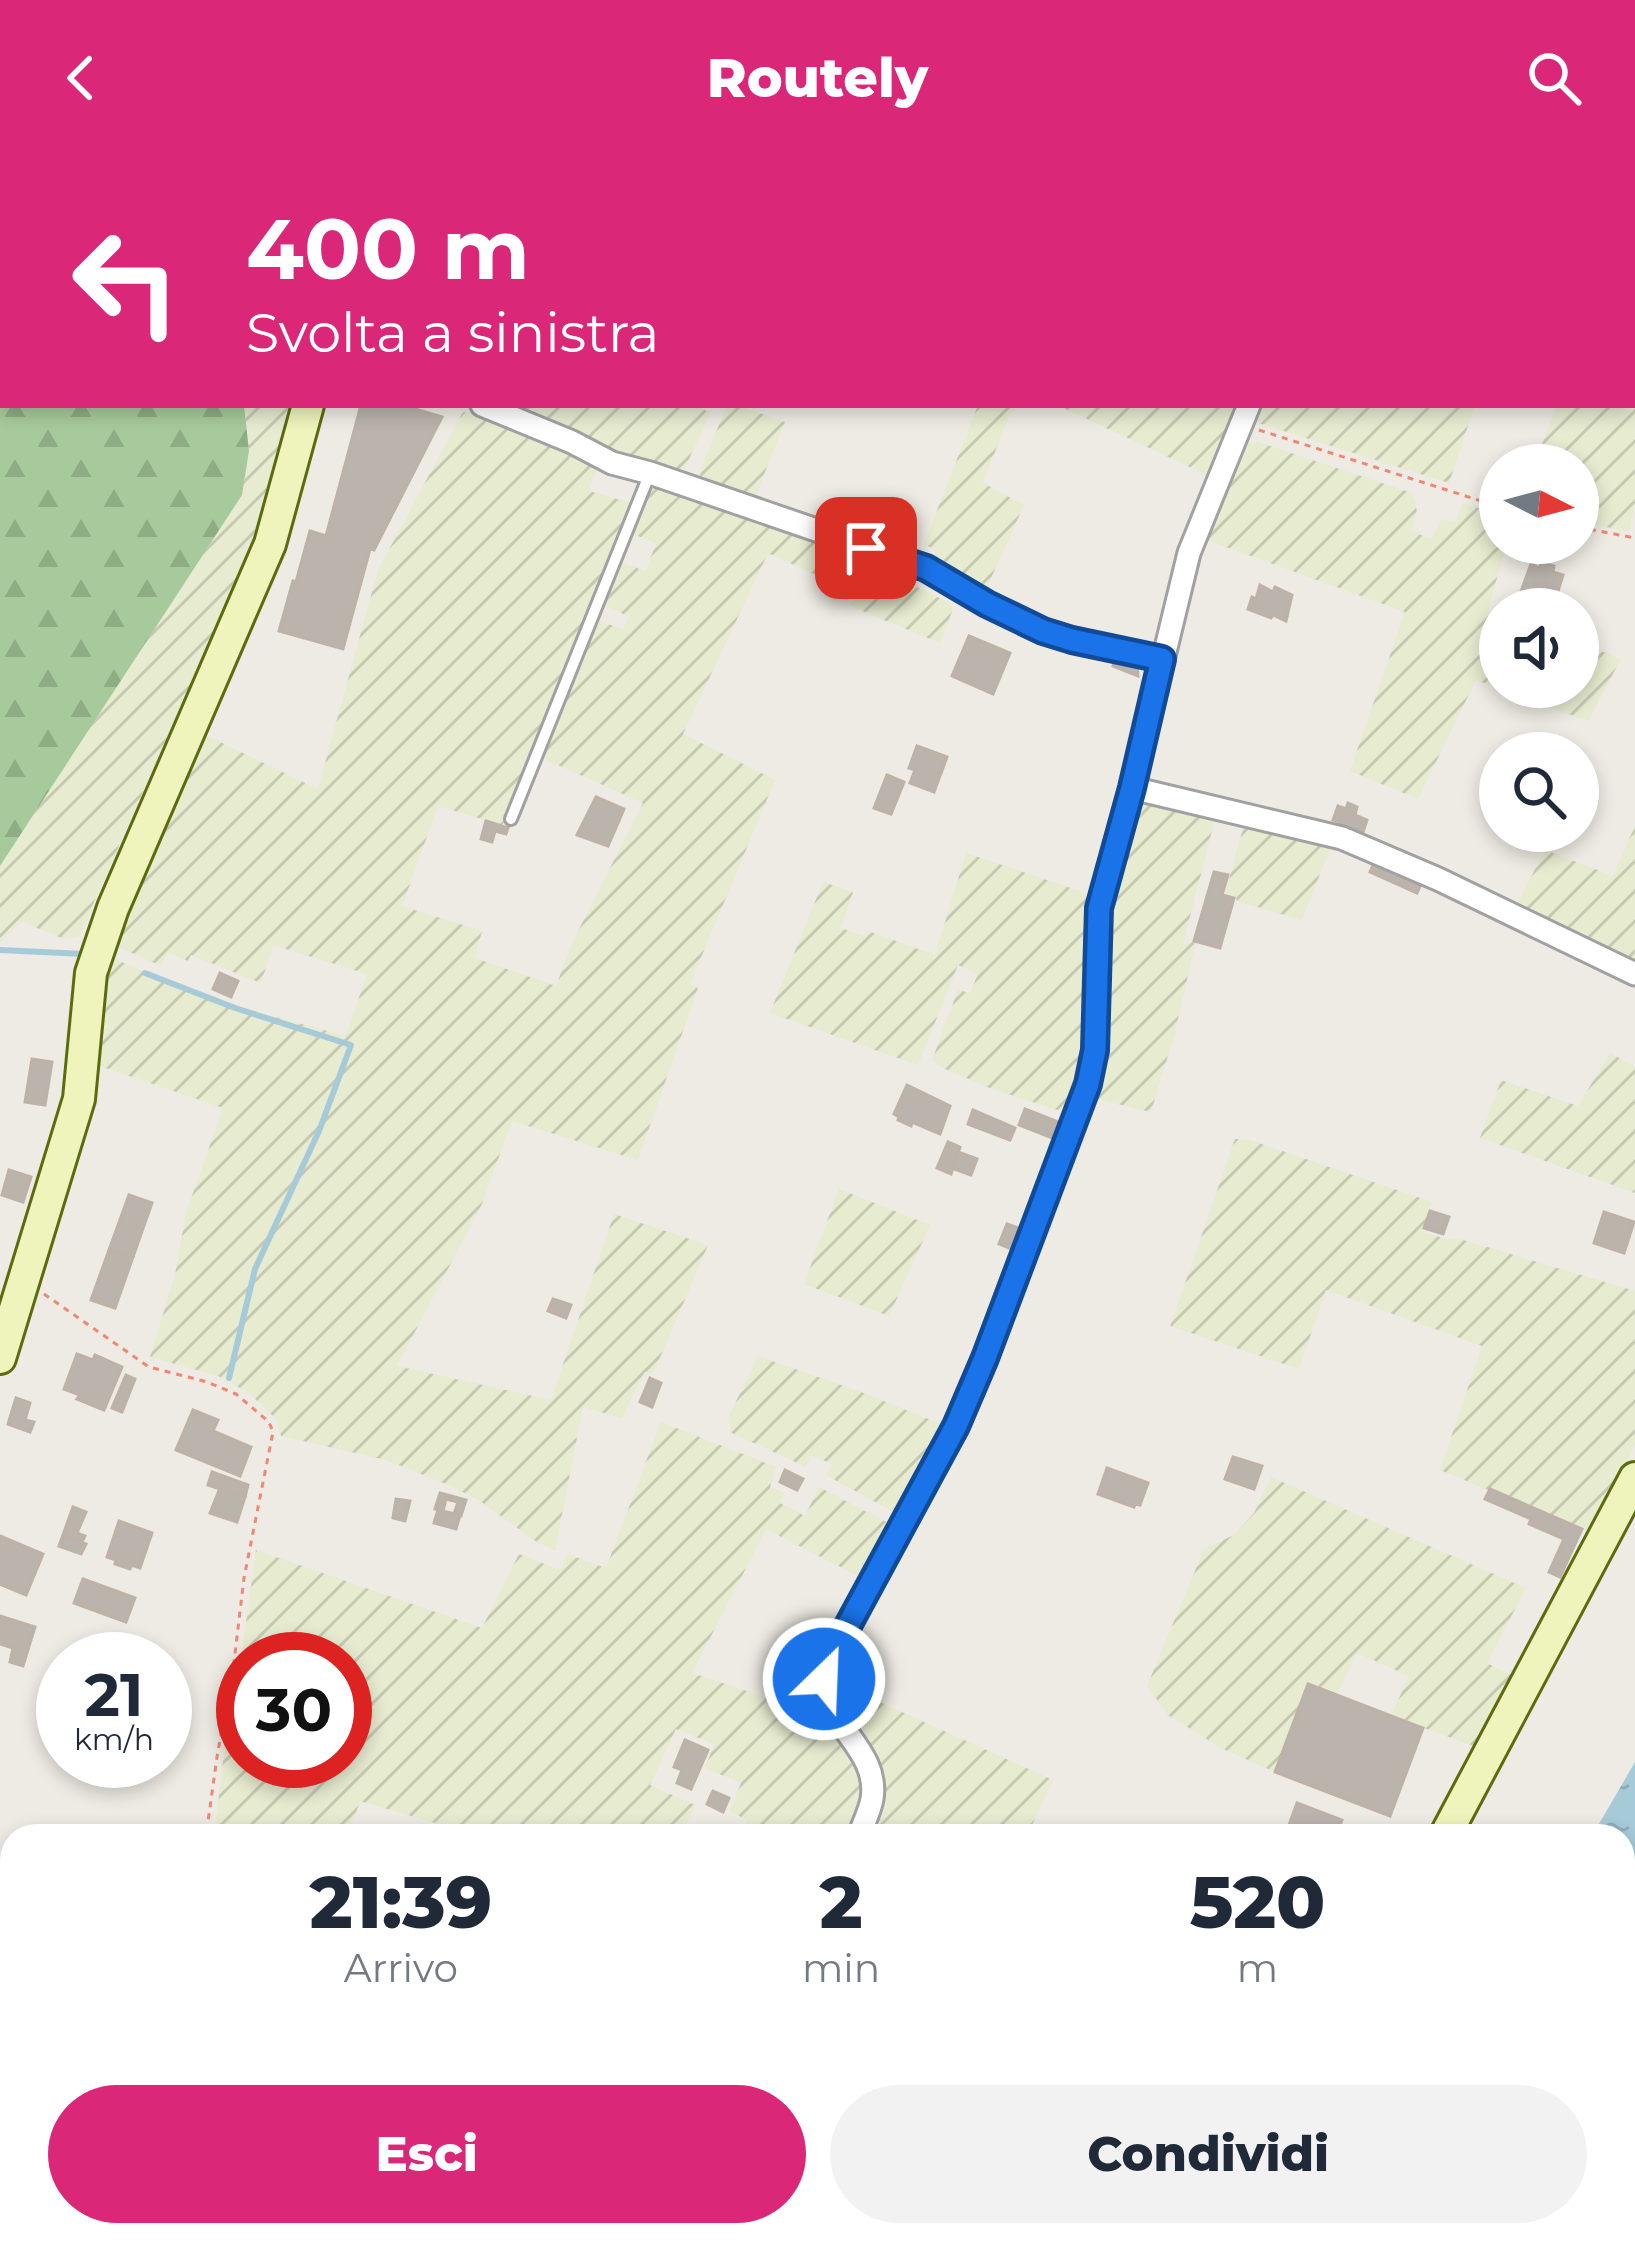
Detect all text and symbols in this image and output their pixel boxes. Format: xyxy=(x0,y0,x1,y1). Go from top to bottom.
icon: back xyxy=(48,45,114,111)
text: Routely xyxy=(707,45,928,111)
icon: search xyxy=(1521,45,1587,111)
text: 400 m xyxy=(246,198,530,300)
icon: left xyxy=(48,204,204,360)
text: Svolta a sinistra xyxy=(246,300,659,366)
north arrow xyxy=(1479,444,1599,564)
map controls xyxy=(1479,444,1599,852)
pin xyxy=(815,497,917,599)
icon: arrive xyxy=(833,515,899,581)
button: sound xyxy=(1479,588,1599,708)
button: search xyxy=(1479,732,1599,852)
position arrow xyxy=(761,1616,887,1742)
speed limit sign: 30 xyxy=(216,1632,372,1788)
text: 21 xyxy=(85,1658,143,1731)
text: km/h xyxy=(74,1721,154,1758)
text: 21:39 xyxy=(310,1858,492,1946)
text: 2 xyxy=(819,1858,863,1946)
text: 520 xyxy=(1190,1858,1325,1946)
text: Arrivo xyxy=(344,1944,458,1992)
text: min xyxy=(802,1944,880,1992)
text: m xyxy=(1237,1944,1278,1992)
button: Esci xyxy=(48,2085,806,2223)
button: Condividi xyxy=(830,2085,1587,2223)

